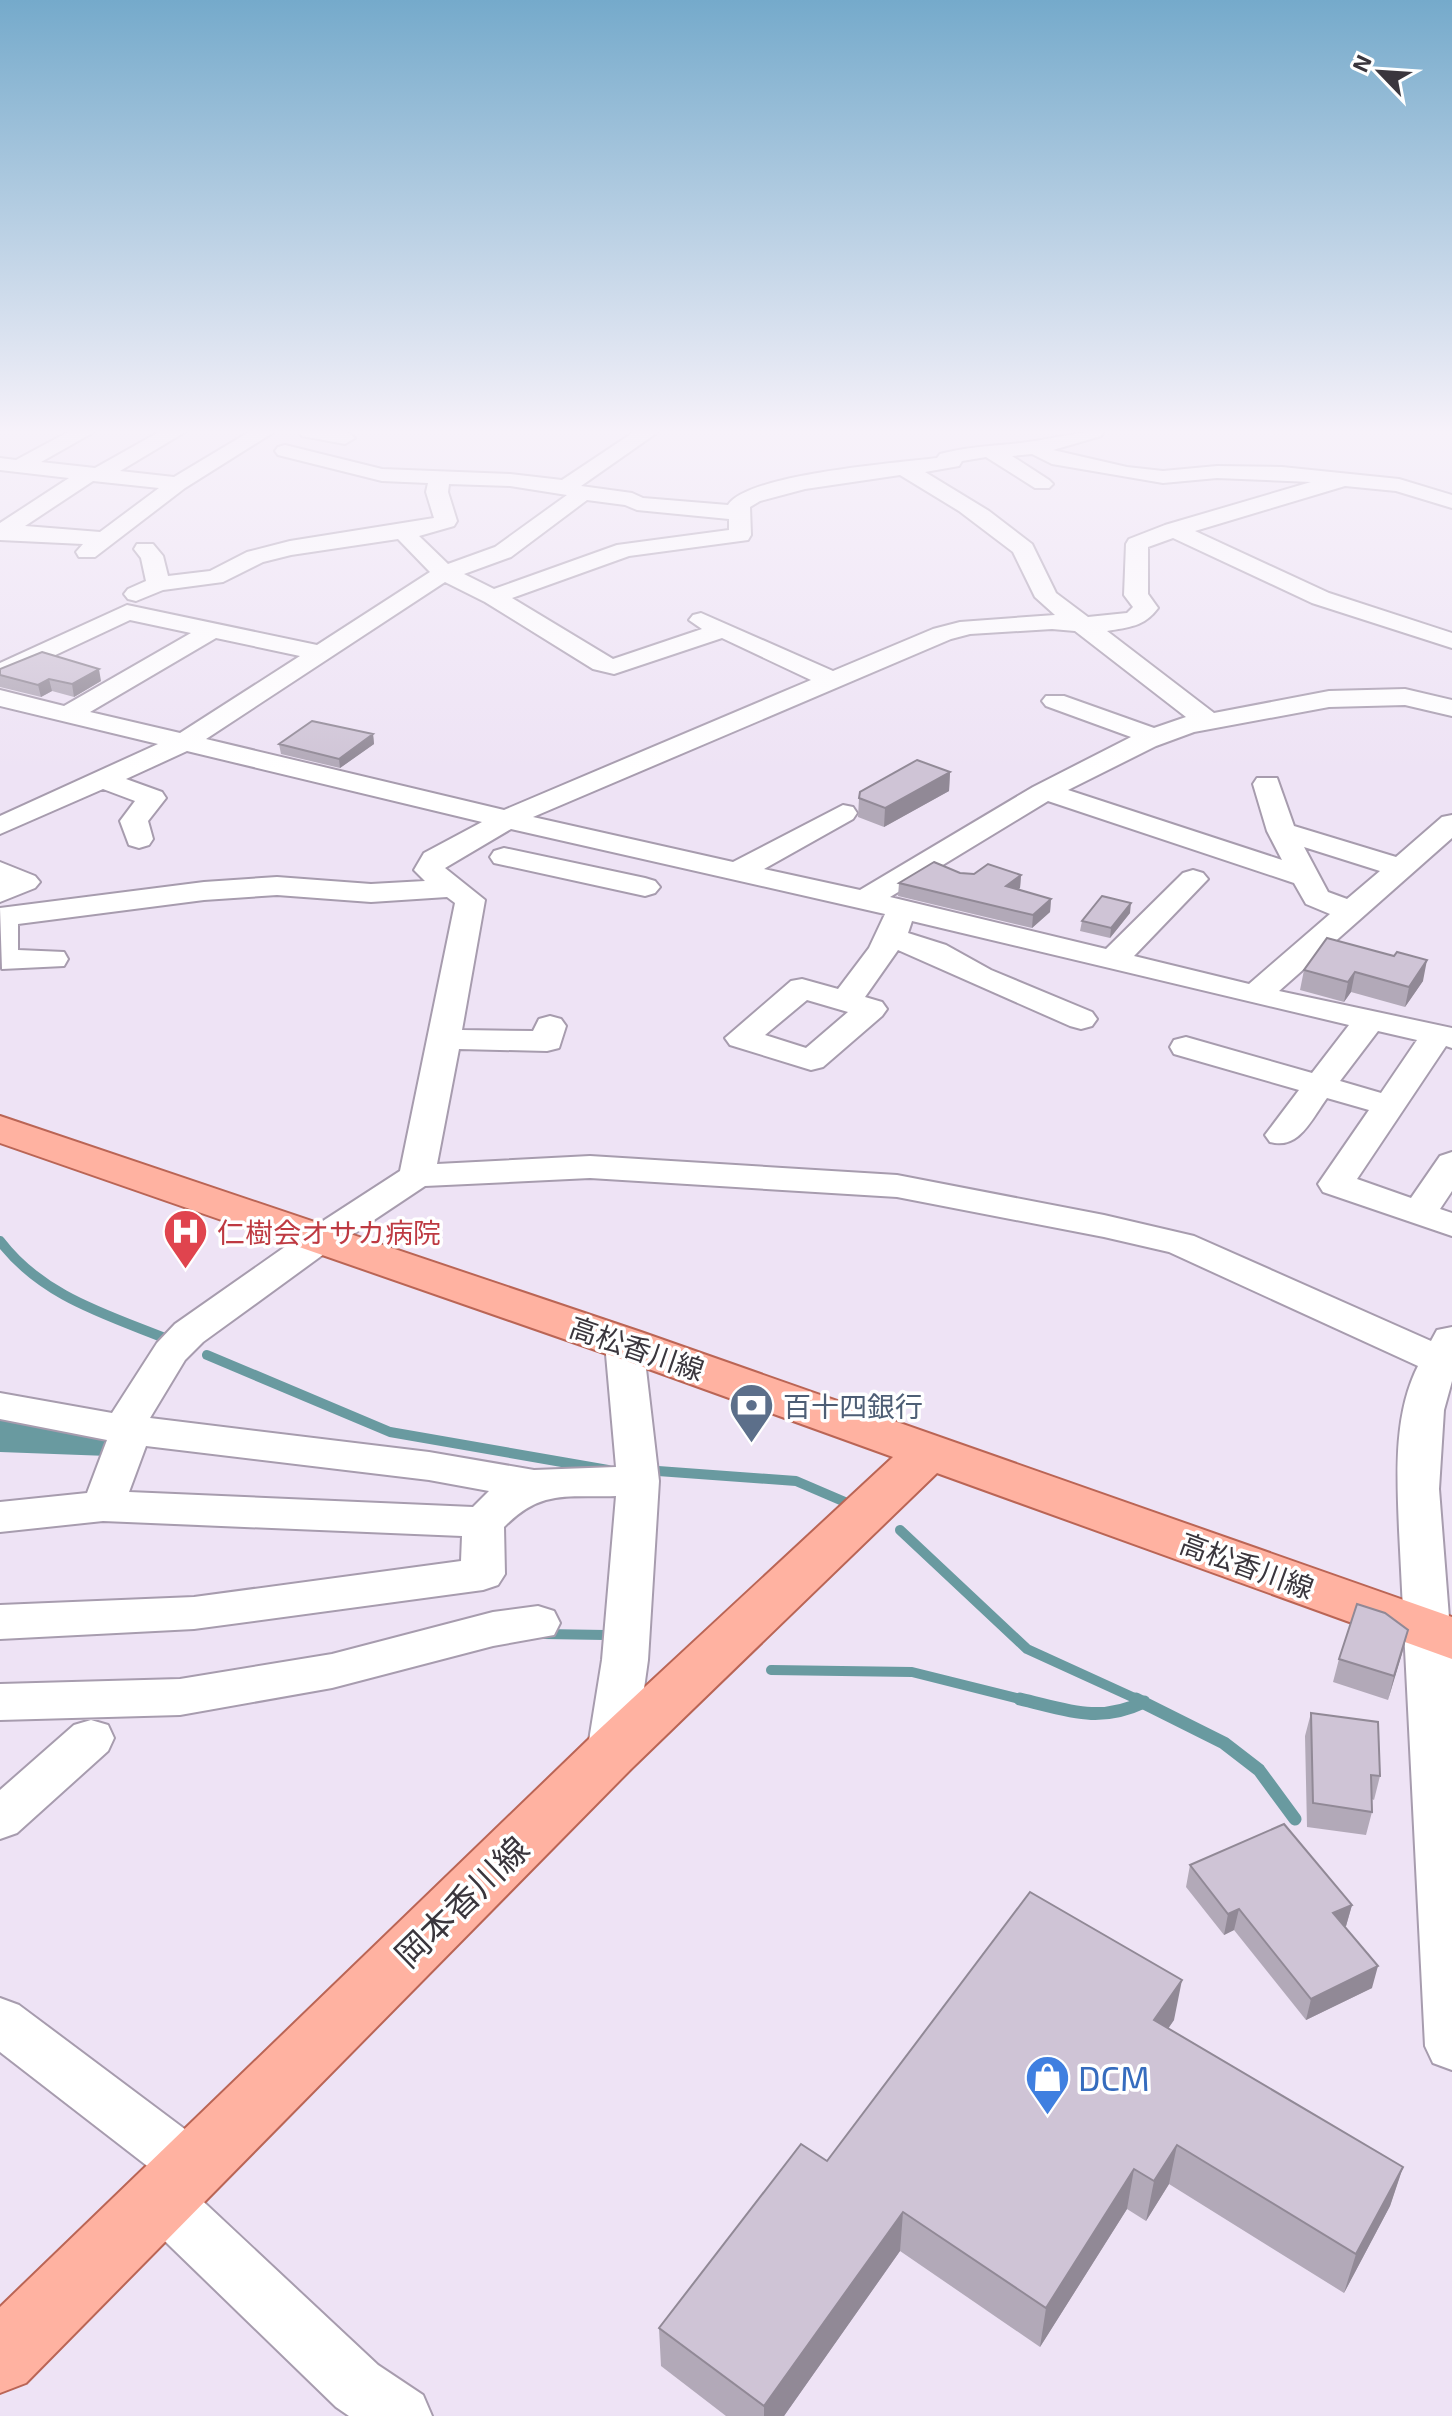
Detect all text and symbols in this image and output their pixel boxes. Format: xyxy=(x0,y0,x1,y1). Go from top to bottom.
north arrow xyxy=(1340,32,1420,112)
text: N xyxy=(1346,50,1376,76)
hospital icon: 仁樹会オサカ病院 xyxy=(162,1208,210,1271)
place label: 仁樹会オサカ病院 xyxy=(217,1215,441,1249)
street label: 高松香川線 xyxy=(565,1309,709,1387)
bank icon: 百十四銀行 xyxy=(728,1382,776,1445)
place label: 百十四銀行 xyxy=(783,1389,923,1423)
street label: 高松香川線 xyxy=(1175,1525,1319,1605)
street label: 岡本香川線 xyxy=(386,1827,536,1975)
shop icon: DCM xyxy=(1023,2053,1071,2116)
place label: DCM xyxy=(1078,2057,1150,2098)

